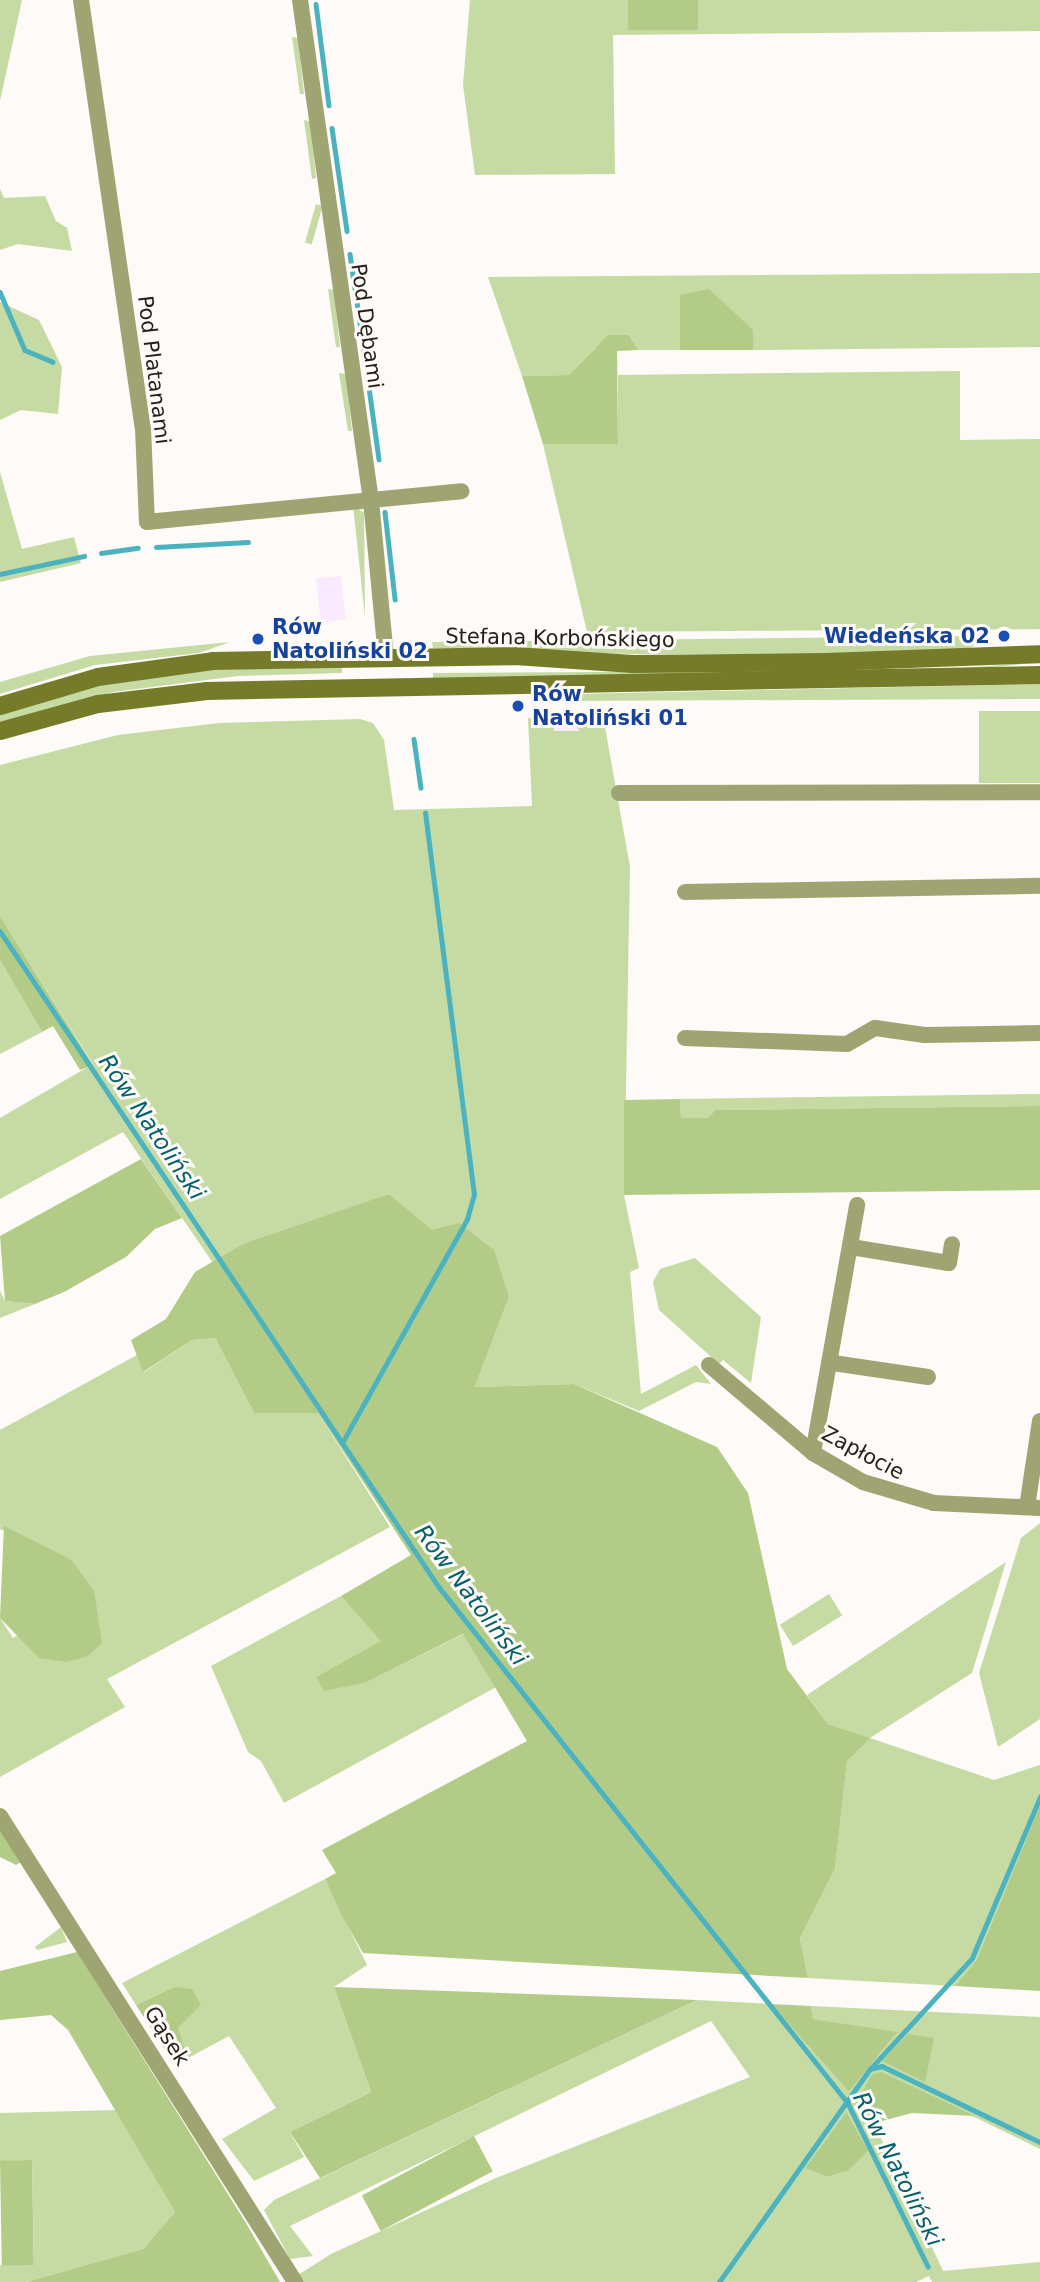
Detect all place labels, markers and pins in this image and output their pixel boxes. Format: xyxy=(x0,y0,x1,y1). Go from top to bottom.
place label: Rów Natoliński 02 xyxy=(272,614,428,664)
place label: Wiedeńska 02 xyxy=(824,623,990,649)
marker: Wiedeńska 02 xyxy=(996,628,1012,644)
marker: Rów Natoliński 02 xyxy=(250,631,266,647)
place label: Rów Natoliński 01 xyxy=(532,681,688,731)
marker: Rów Natoliński 01 xyxy=(510,698,526,714)

